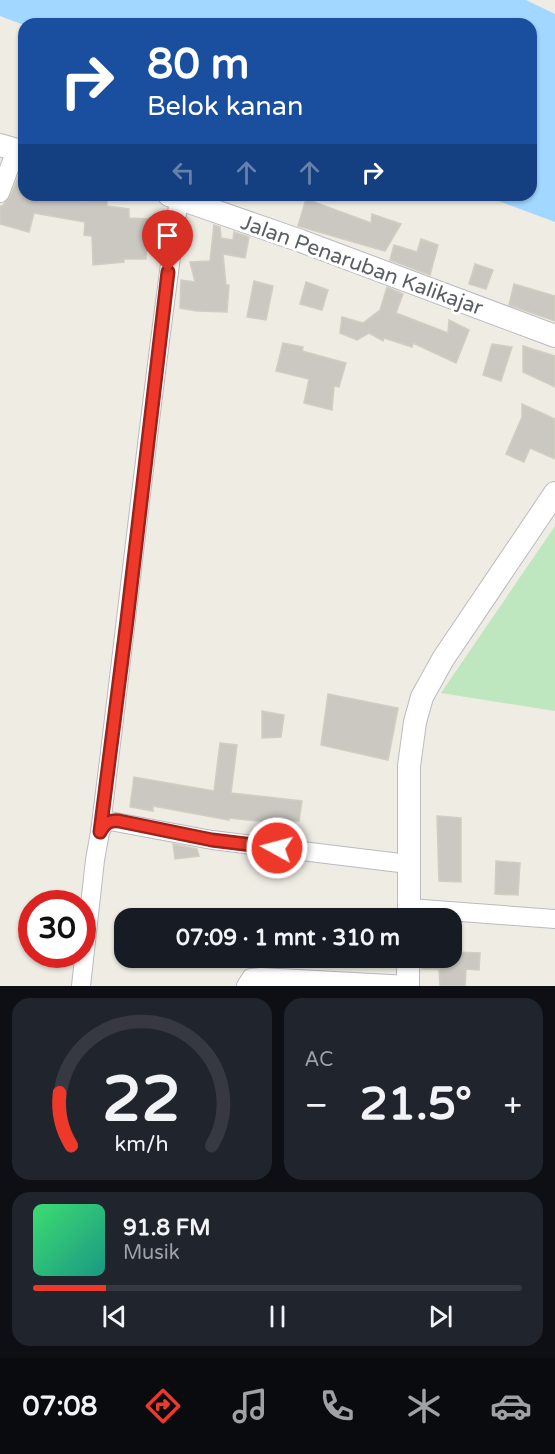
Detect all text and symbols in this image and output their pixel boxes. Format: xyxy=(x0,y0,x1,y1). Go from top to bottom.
text: 80 m xyxy=(147,39,249,90)
icon: right xyxy=(48,42,126,120)
text: Belok kanan xyxy=(147,90,303,123)
icon: left xyxy=(167,156,200,189)
icon: ahead xyxy=(230,156,263,189)
icon: ahead xyxy=(293,156,326,189)
icon: right xyxy=(356,156,389,189)
pin xyxy=(142,210,193,272)
street label: Jalan Penaruban Kalikajar xyxy=(237,210,486,321)
icon: arrive xyxy=(151,219,184,252)
position arrow xyxy=(245,816,309,880)
speed limit sign: 30 xyxy=(18,890,96,968)
text: 07:09 · 1 mnt · 310 m xyxy=(176,925,400,951)
text: AC xyxy=(305,1048,333,1072)
text: 22 xyxy=(103,1063,181,1138)
text: 21.5° xyxy=(359,1078,472,1132)
text: − xyxy=(305,1086,328,1125)
text: + xyxy=(503,1086,522,1125)
text: km/h xyxy=(115,1131,169,1157)
text: 91.8 FM xyxy=(123,1215,210,1241)
text: Musik xyxy=(123,1241,180,1265)
icon: previous xyxy=(98,1300,131,1333)
icon: pause xyxy=(261,1300,294,1333)
icon: next xyxy=(424,1300,457,1333)
icon: directions xyxy=(142,1385,184,1427)
icon: music xyxy=(229,1385,271,1427)
icon: phone xyxy=(316,1385,358,1427)
icon: climate xyxy=(403,1385,445,1427)
icon: car xyxy=(490,1385,532,1427)
text: 07:08 xyxy=(23,1390,97,1423)

